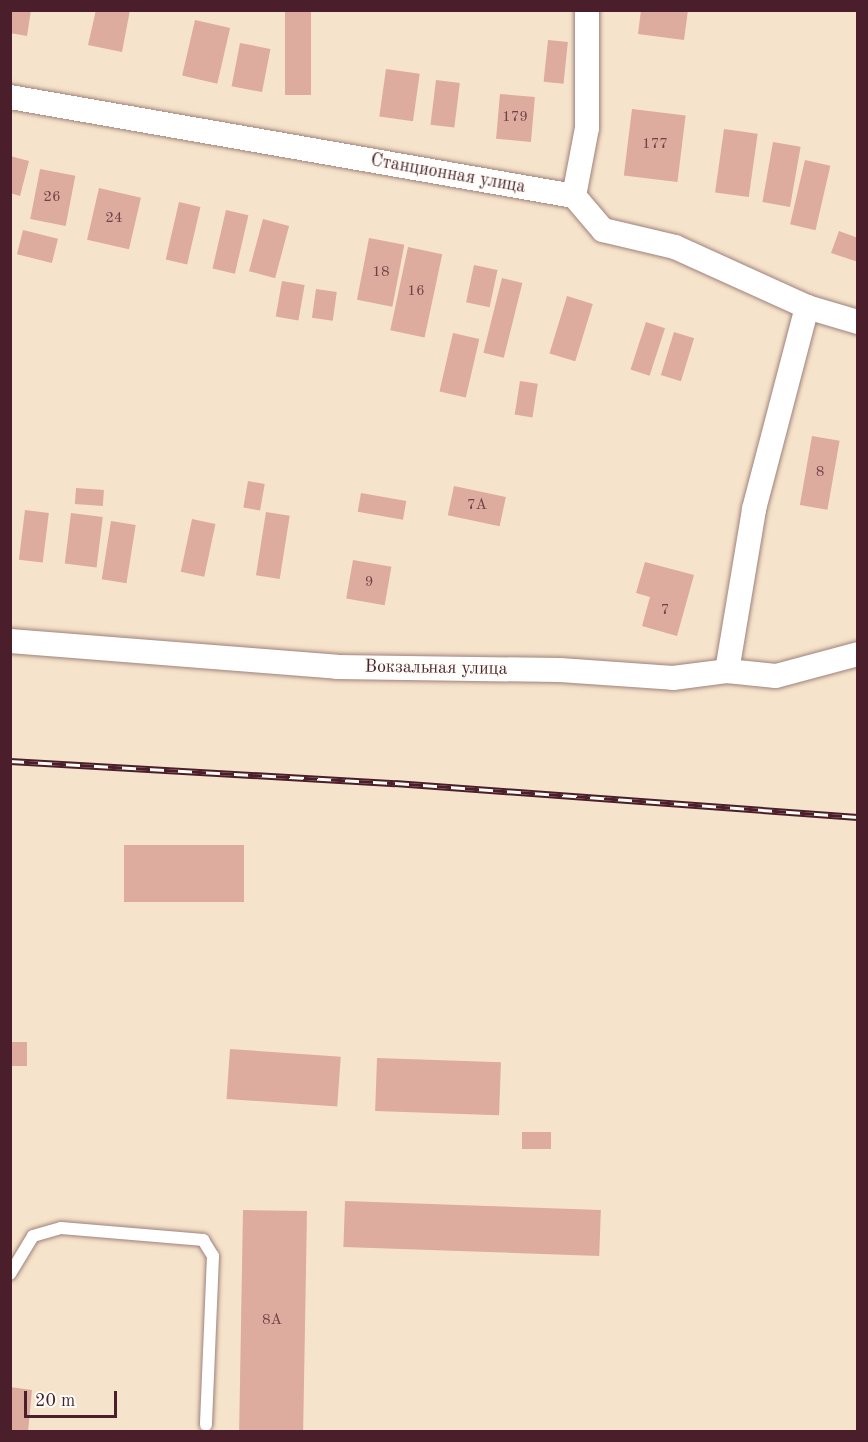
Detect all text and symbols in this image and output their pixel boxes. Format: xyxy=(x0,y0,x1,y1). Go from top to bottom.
house number: 179 xyxy=(502,109,528,127)
house number: 177 xyxy=(642,136,668,154)
street label: Станционная улица xyxy=(369,150,527,198)
house number: 26 xyxy=(43,189,61,207)
house number: 24 xyxy=(105,210,123,228)
house number: 18 xyxy=(372,264,390,282)
house number: 16 xyxy=(407,283,425,301)
house number: 8 xyxy=(816,464,824,482)
house number: 7А xyxy=(467,497,487,515)
house number: 9 xyxy=(365,574,373,592)
house number: 7 xyxy=(661,602,669,620)
street label: Вокзальная улица xyxy=(364,656,508,680)
house number: 8А xyxy=(262,1312,282,1330)
scale bar xyxy=(27,1379,120,1417)
text: 20 m xyxy=(35,1392,75,1410)

